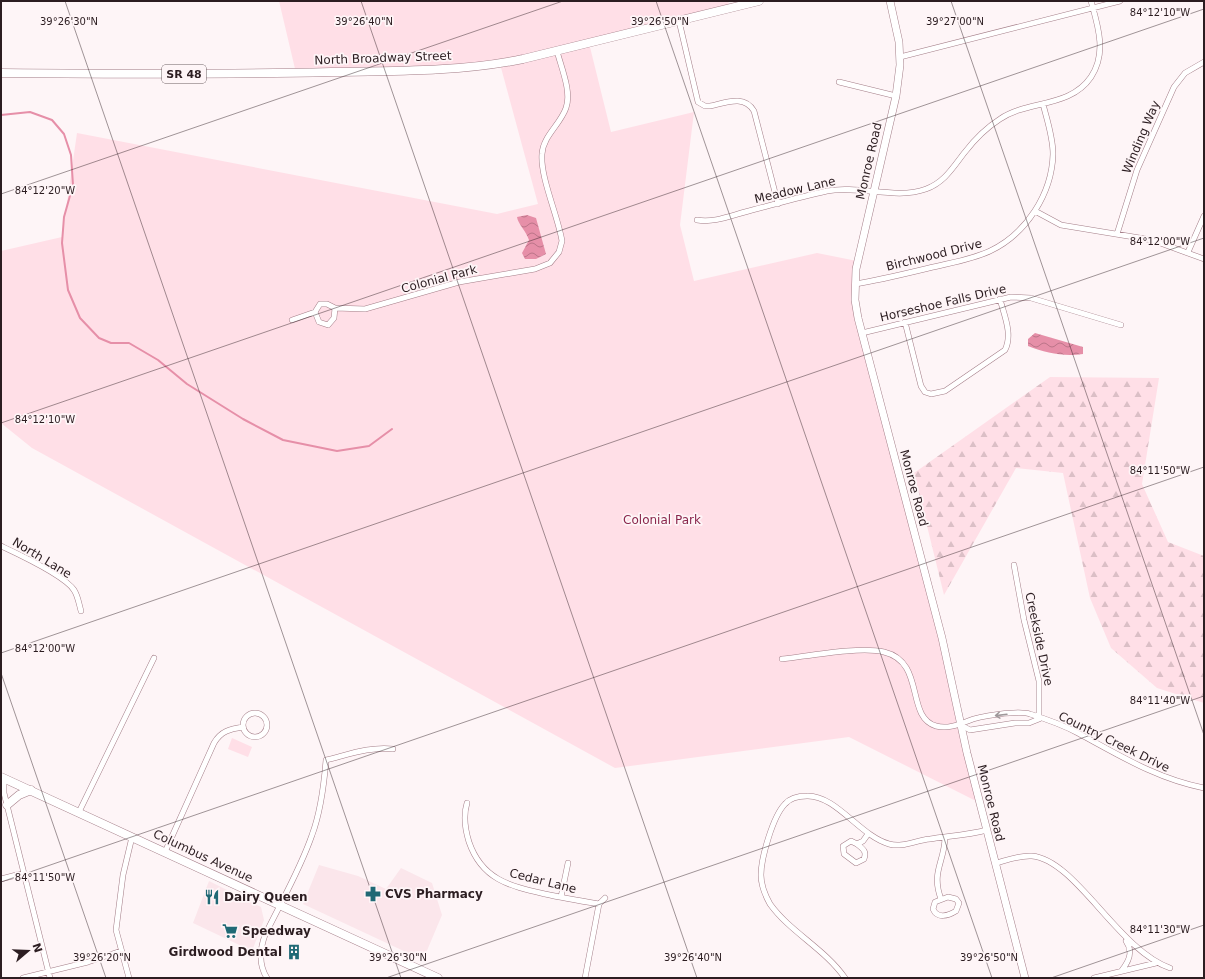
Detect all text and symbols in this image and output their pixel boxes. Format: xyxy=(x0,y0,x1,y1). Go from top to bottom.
text: 84°12'10"W xyxy=(1130,7,1190,18)
text: 39°26'30"N xyxy=(40,16,98,27)
text: 39°26'40"N xyxy=(335,16,393,27)
text: 39°26'50"N xyxy=(631,16,689,27)
text: 39°27'00"N xyxy=(926,16,984,27)
street label: North Broadway Street xyxy=(314,49,452,67)
road number: SR 48 xyxy=(162,65,206,83)
street label: Winding Way xyxy=(1119,98,1163,176)
street label: Monroe Road xyxy=(853,121,885,201)
street label: Meadow Lane xyxy=(753,174,837,206)
text: 84°12'20"W xyxy=(15,185,75,196)
street label: Birchwood Drive xyxy=(885,236,983,274)
text: 84°12'00"W xyxy=(1130,236,1190,247)
street label: Colonial Park xyxy=(400,262,478,296)
street label: Horseshoe Falls Drive xyxy=(878,282,1008,324)
text: 84°12'10"W xyxy=(15,414,75,425)
street label: Monroe Road xyxy=(897,448,931,528)
text: 84°11'50"W xyxy=(1130,465,1190,476)
park label: Colonial Park xyxy=(623,513,701,527)
street label: North Lane xyxy=(10,535,74,581)
street label: Creekside Drive xyxy=(1022,591,1056,687)
text: 84°12'00"W xyxy=(15,643,75,654)
text: 84°11'40"W xyxy=(1130,695,1190,706)
street label: Country Creek Drive xyxy=(1056,709,1172,775)
one-way arrow xyxy=(995,711,1008,719)
street label: Monroe Road xyxy=(975,763,1007,843)
street label: Columbus Avenue xyxy=(151,827,255,885)
street label: Cedar Lane xyxy=(508,866,578,896)
text: 84°11'50"W xyxy=(15,872,75,883)
pharmacy icon: CVS Pharmacy xyxy=(364,885,382,903)
place label: CVS Pharmacy xyxy=(385,887,483,901)
restaurant icon: Dairy Queen xyxy=(203,888,221,906)
place label: Dairy Queen xyxy=(224,890,308,904)
supermarket icon: Speedway xyxy=(221,922,239,940)
place label: Speedway xyxy=(242,924,311,938)
text: 84°11'30"W xyxy=(1130,924,1190,935)
north arrow xyxy=(8,931,48,971)
text: N xyxy=(29,941,45,954)
building icon: Girdwood Dental xyxy=(285,943,303,961)
place label: Girdwood Dental xyxy=(169,945,282,959)
text: 39°26'20"N xyxy=(73,952,131,963)
text: 39°26'30"N xyxy=(369,952,427,963)
text: 39°26'40"N xyxy=(664,952,722,963)
text: 39°26'50"N xyxy=(960,952,1018,963)

